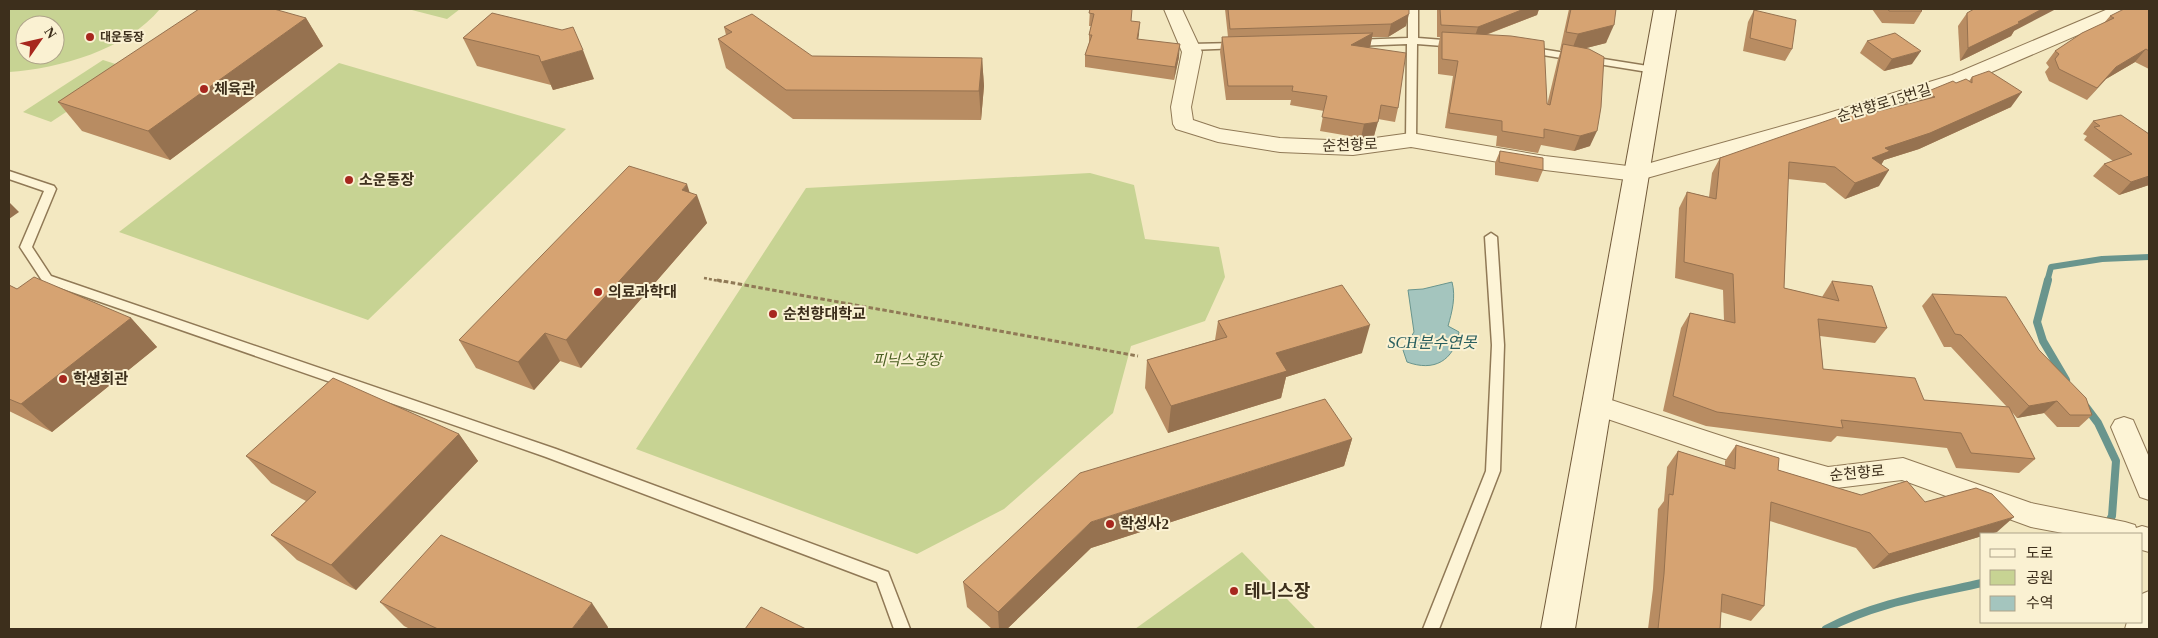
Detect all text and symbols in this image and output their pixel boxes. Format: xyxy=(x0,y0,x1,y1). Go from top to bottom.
north arrow xyxy=(15,15,65,65)
text: N xyxy=(41,25,59,41)
place label: 대운동장 xyxy=(100,30,144,44)
marker: 대운동장 xyxy=(84,31,96,43)
street label: 순천향로15번길 xyxy=(1835,80,1933,125)
place label: 체육관 xyxy=(214,81,256,97)
marker: 체육관 xyxy=(198,83,210,95)
street label: 순천향로 xyxy=(1322,135,1378,154)
place label: 소운동장 xyxy=(359,172,414,188)
marker: 소운동장 xyxy=(343,174,355,186)
place label: 의료과학대 xyxy=(608,283,677,300)
marker: 의료과학대 xyxy=(592,286,604,298)
place label: 순천향대학교 xyxy=(783,305,866,322)
marker: 순천향대학교 xyxy=(767,308,779,320)
water label: SCH분수연못 xyxy=(1387,334,1478,351)
park label: 피닉스광장 xyxy=(872,352,944,368)
place label: 학생회관 xyxy=(73,370,128,387)
marker: 학생회관 xyxy=(57,373,69,385)
street label: 순천향로 xyxy=(1829,462,1885,483)
place label: 학성사2 xyxy=(1120,515,1169,532)
marker: 학성사2 xyxy=(1104,518,1116,530)
legend xyxy=(1980,533,2143,623)
text: 도로 xyxy=(2026,545,2054,561)
text: 공원 xyxy=(2026,570,2054,586)
place label: 테니스장 xyxy=(1244,581,1311,601)
marker: 테니스장 xyxy=(1228,585,1240,597)
text: 수역 xyxy=(2026,595,2054,611)

